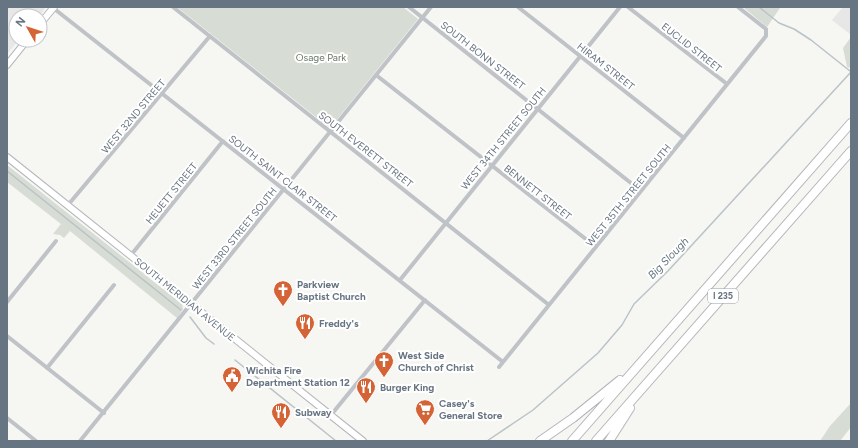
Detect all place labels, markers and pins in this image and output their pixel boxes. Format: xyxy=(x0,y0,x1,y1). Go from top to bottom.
place label: Parkview Baptist Church xyxy=(297,278,366,303)
church icon: Parkview Baptist Church xyxy=(272,279,294,307)
restaurant icon: Freddy's xyxy=(294,312,316,340)
place label: Freddy's xyxy=(319,317,359,330)
place label: West Side Church of Christ xyxy=(398,349,474,374)
church icon: West Side Church of Christ xyxy=(373,350,395,378)
place label: Wichita Fire Department Station 12 xyxy=(246,364,350,389)
public building icon: Wichita Fire Department Station 12 xyxy=(221,365,243,393)
restaurant icon: Burger King xyxy=(355,376,377,404)
place label: Burger King xyxy=(380,381,434,394)
place label: Casey's General Store xyxy=(439,397,503,422)
supermarket icon: Casey's General Store xyxy=(414,398,436,426)
restaurant icon: Subway xyxy=(270,401,292,429)
place label: Subway xyxy=(295,406,332,419)

